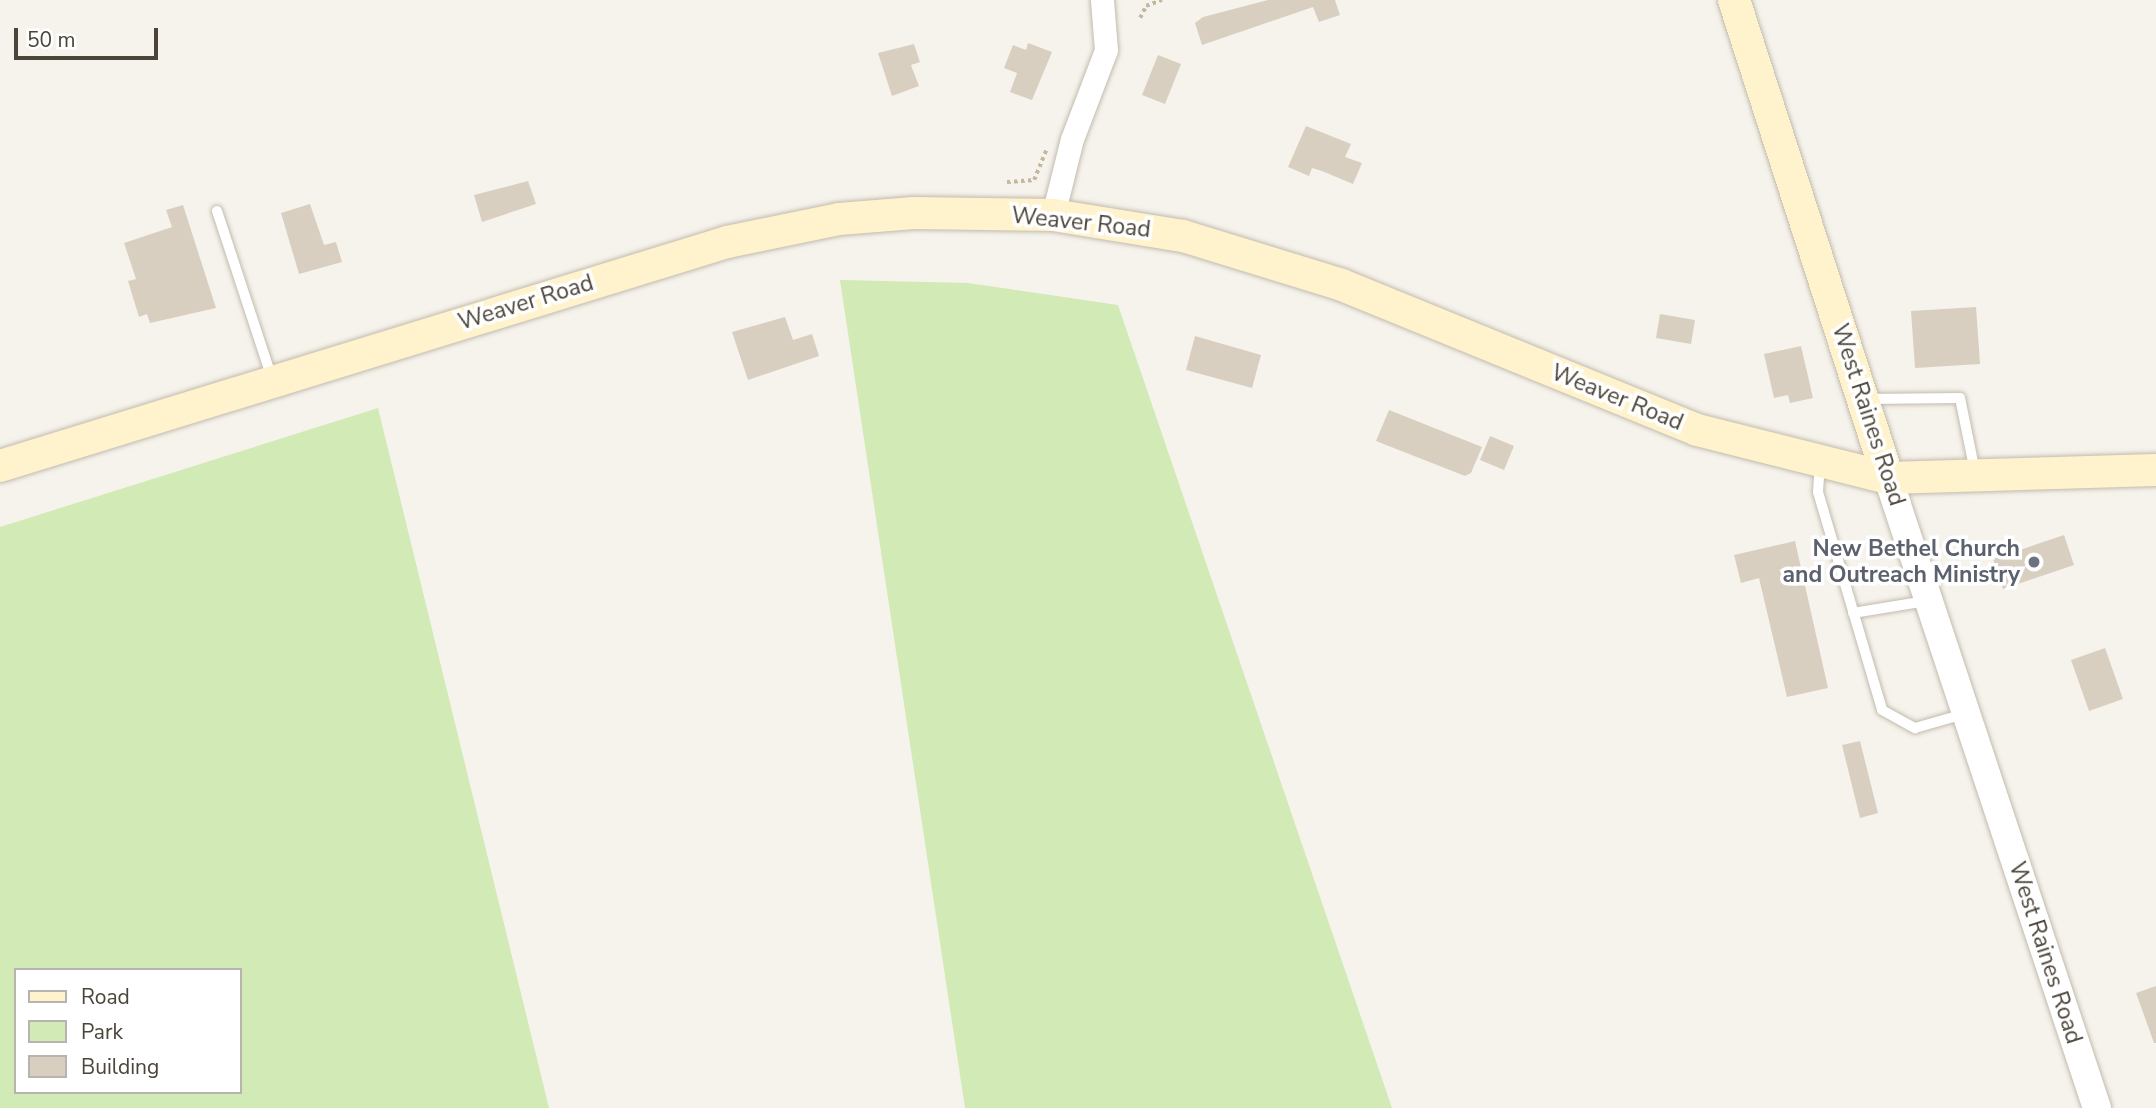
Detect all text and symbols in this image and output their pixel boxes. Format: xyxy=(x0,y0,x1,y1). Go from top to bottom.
scale bar xyxy=(18,14,161,58)
text: 50 m xyxy=(27,26,76,54)
street label: Weaver Road xyxy=(1010,202,1152,244)
street label: Weaver Road xyxy=(455,269,597,337)
street label: West Raines Road xyxy=(1826,320,1910,510)
street label: Weaver Road xyxy=(1547,359,1687,437)
place label: New Bethel Church and Outreach Ministry xyxy=(1782,535,2020,589)
marker: New Bethel Church and Outreach Ministry xyxy=(2026,554,2042,570)
street label: West Raines Road xyxy=(2003,858,2087,1048)
legend xyxy=(14,968,242,1094)
text: Road xyxy=(81,983,130,1011)
text: Park xyxy=(81,1018,123,1046)
text: Building xyxy=(81,1053,159,1081)

